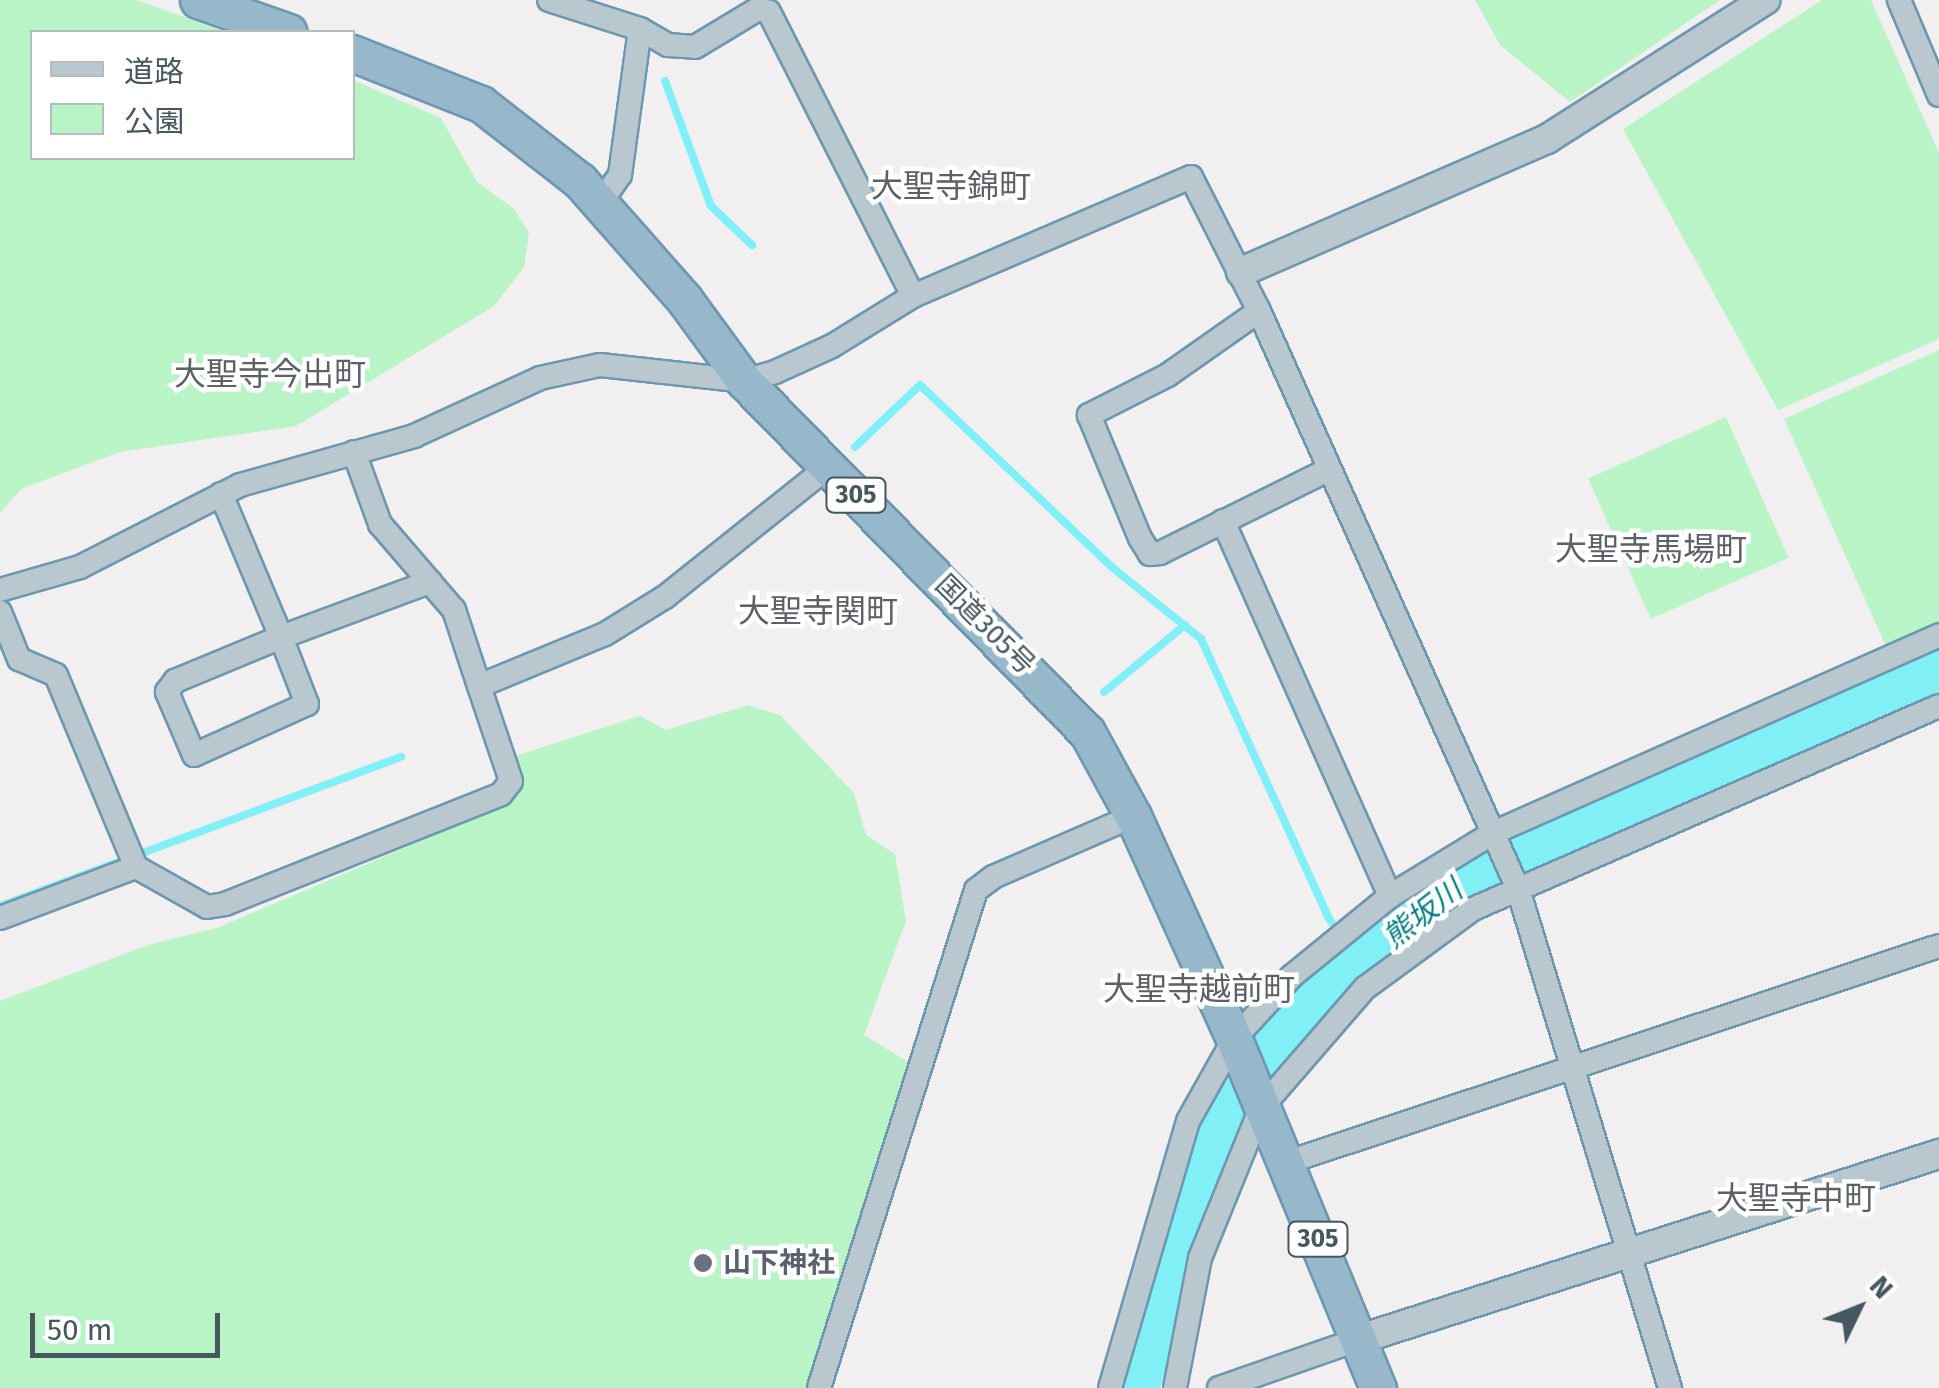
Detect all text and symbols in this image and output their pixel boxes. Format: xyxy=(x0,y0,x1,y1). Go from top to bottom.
legend xyxy=(30,30,355,160)
text: 道路 xyxy=(124,54,184,90)
text: 公園 xyxy=(124,104,184,140)
district label: 大聖寺錦町 xyxy=(871,167,1031,205)
district label: 大聖寺今出町 xyxy=(174,355,366,393)
road number: 305 xyxy=(824,475,888,515)
district label: 大聖寺馬場町 xyxy=(1555,530,1747,568)
street label: 国道305号 xyxy=(928,568,1042,682)
district label: 大聖寺関町 xyxy=(738,592,898,630)
water label: 熊坂川 xyxy=(1376,872,1470,956)
district label: 大聖寺越前町 xyxy=(1103,970,1295,1008)
district label: 大聖寺中町 xyxy=(1716,1179,1876,1217)
road number: 305 xyxy=(1286,1219,1350,1259)
place label: 山下神社 xyxy=(723,1246,835,1280)
marker: 山下神社 xyxy=(692,1252,714,1274)
north arrow xyxy=(1809,1258,1909,1358)
text: N xyxy=(1863,1269,1900,1305)
scale bar xyxy=(35,1293,225,1355)
text: 50 m xyxy=(47,1312,112,1348)

